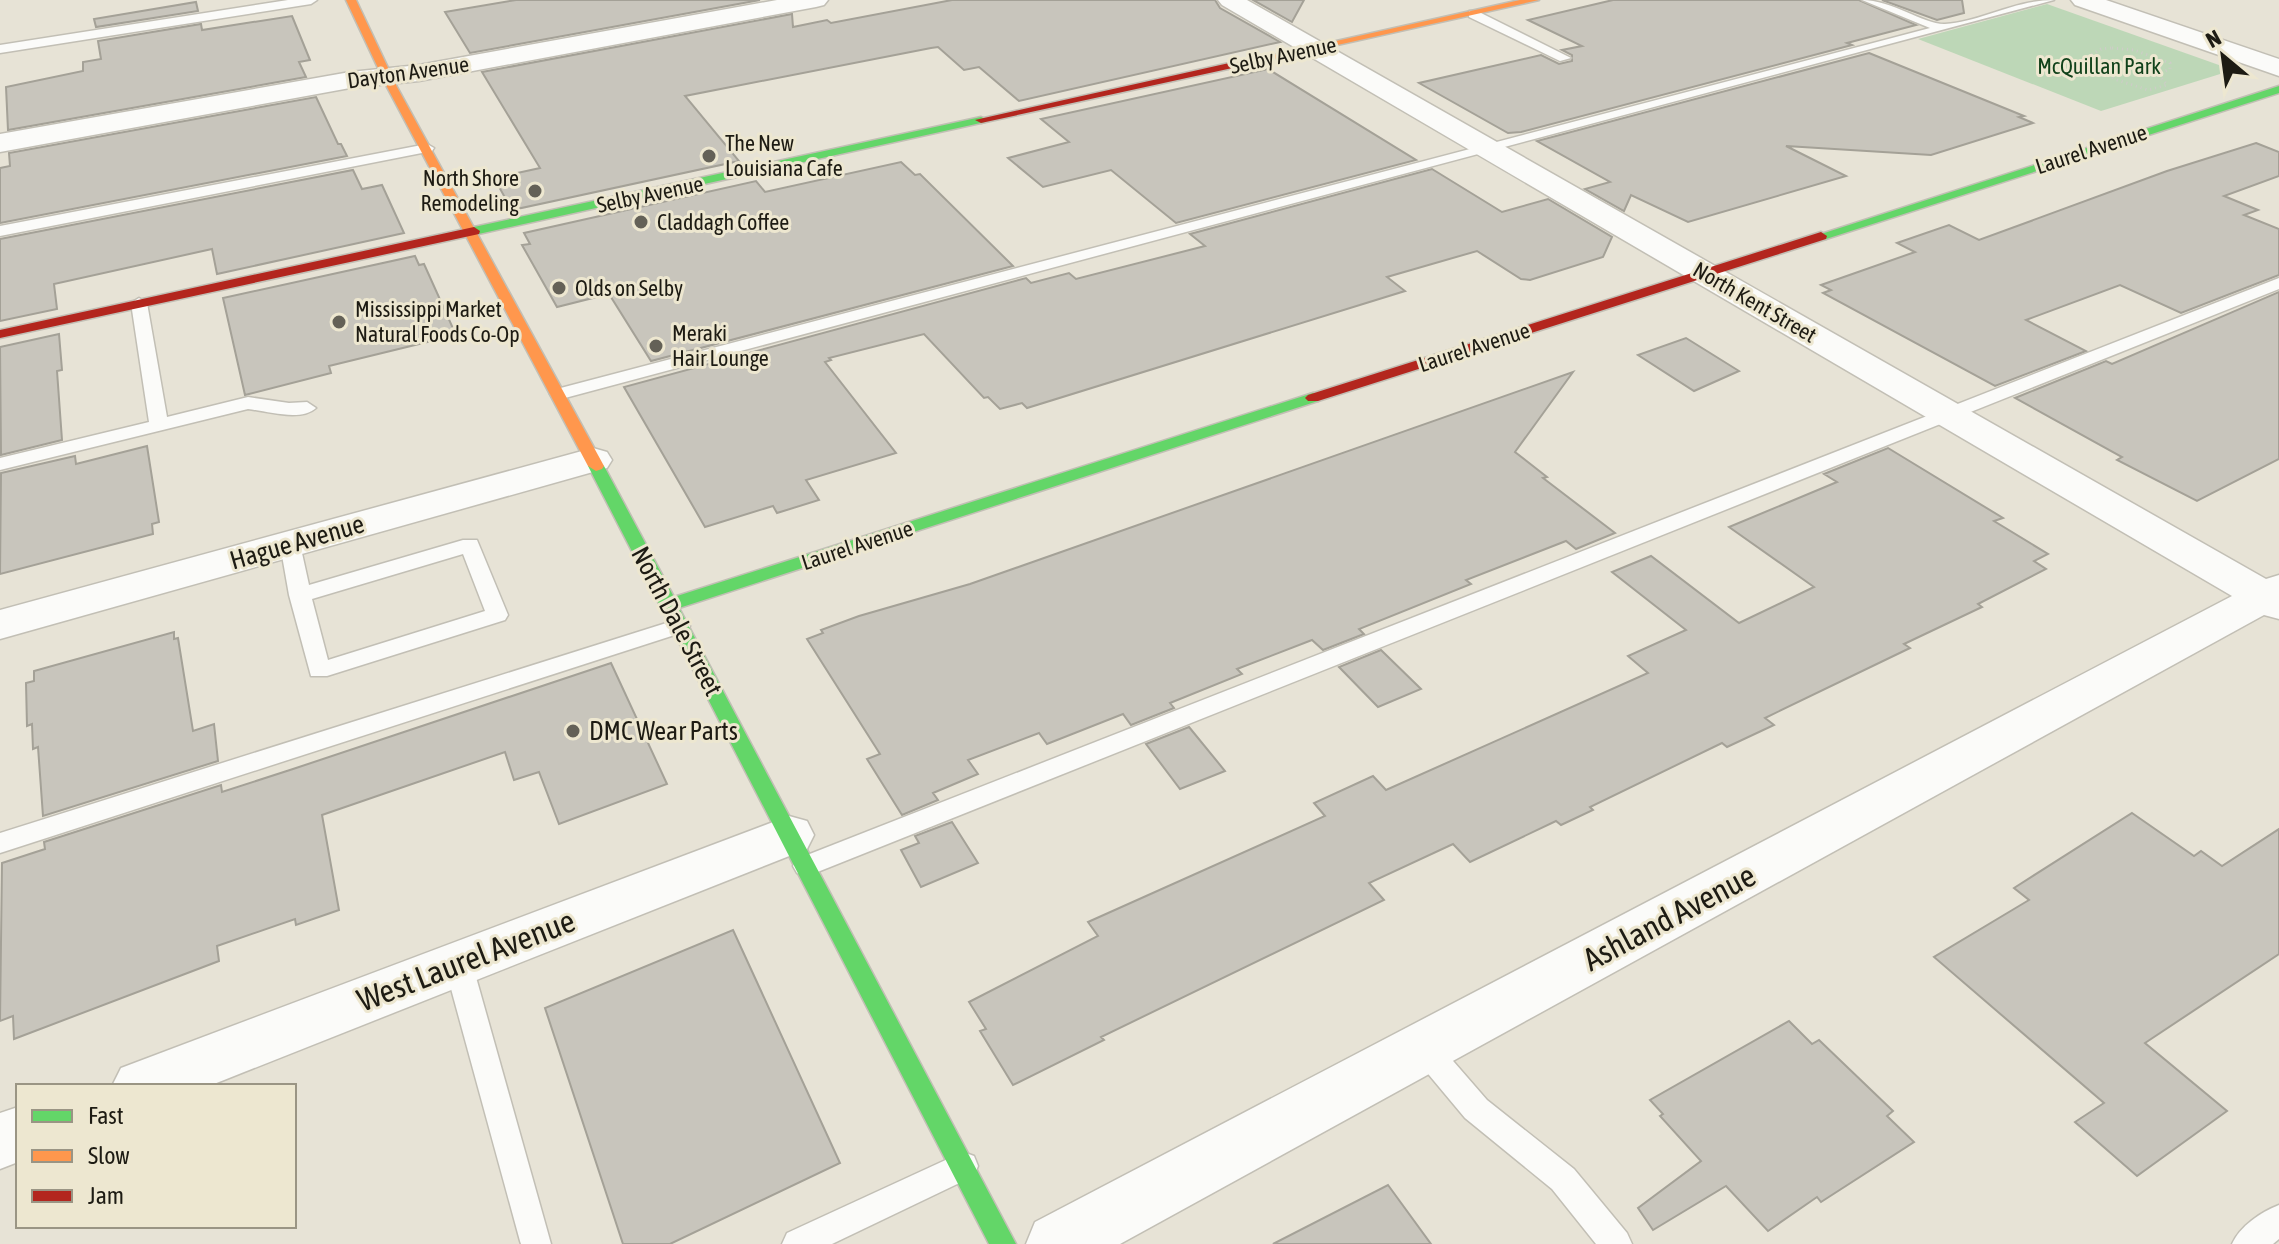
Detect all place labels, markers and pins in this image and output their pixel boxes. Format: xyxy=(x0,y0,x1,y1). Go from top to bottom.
place label: The New Louisiana Cafe xyxy=(725,130,843,181)
marker: The New Louisiana Cafe xyxy=(700,147,718,165)
place label: North Shore Remodeling xyxy=(420,165,520,216)
marker: North Shore Remodeling xyxy=(526,182,544,200)
place label: Claddagh Coffee xyxy=(657,209,789,235)
marker: Claddagh Coffee xyxy=(632,213,650,231)
place label: Olds on Selby xyxy=(575,275,683,301)
marker: Olds on Selby xyxy=(550,279,568,297)
place label: Mississippi Market Natural Foods Co-Op xyxy=(355,296,520,347)
marker: Mississippi Market Natural Foods Co-Op xyxy=(330,313,348,331)
place label: Meraki Hair Lounge xyxy=(672,320,769,371)
marker: Meraki Hair Lounge xyxy=(647,337,665,355)
place label: DMC Wear Parts xyxy=(589,716,738,746)
marker: DMC Wear Parts xyxy=(564,722,582,740)

